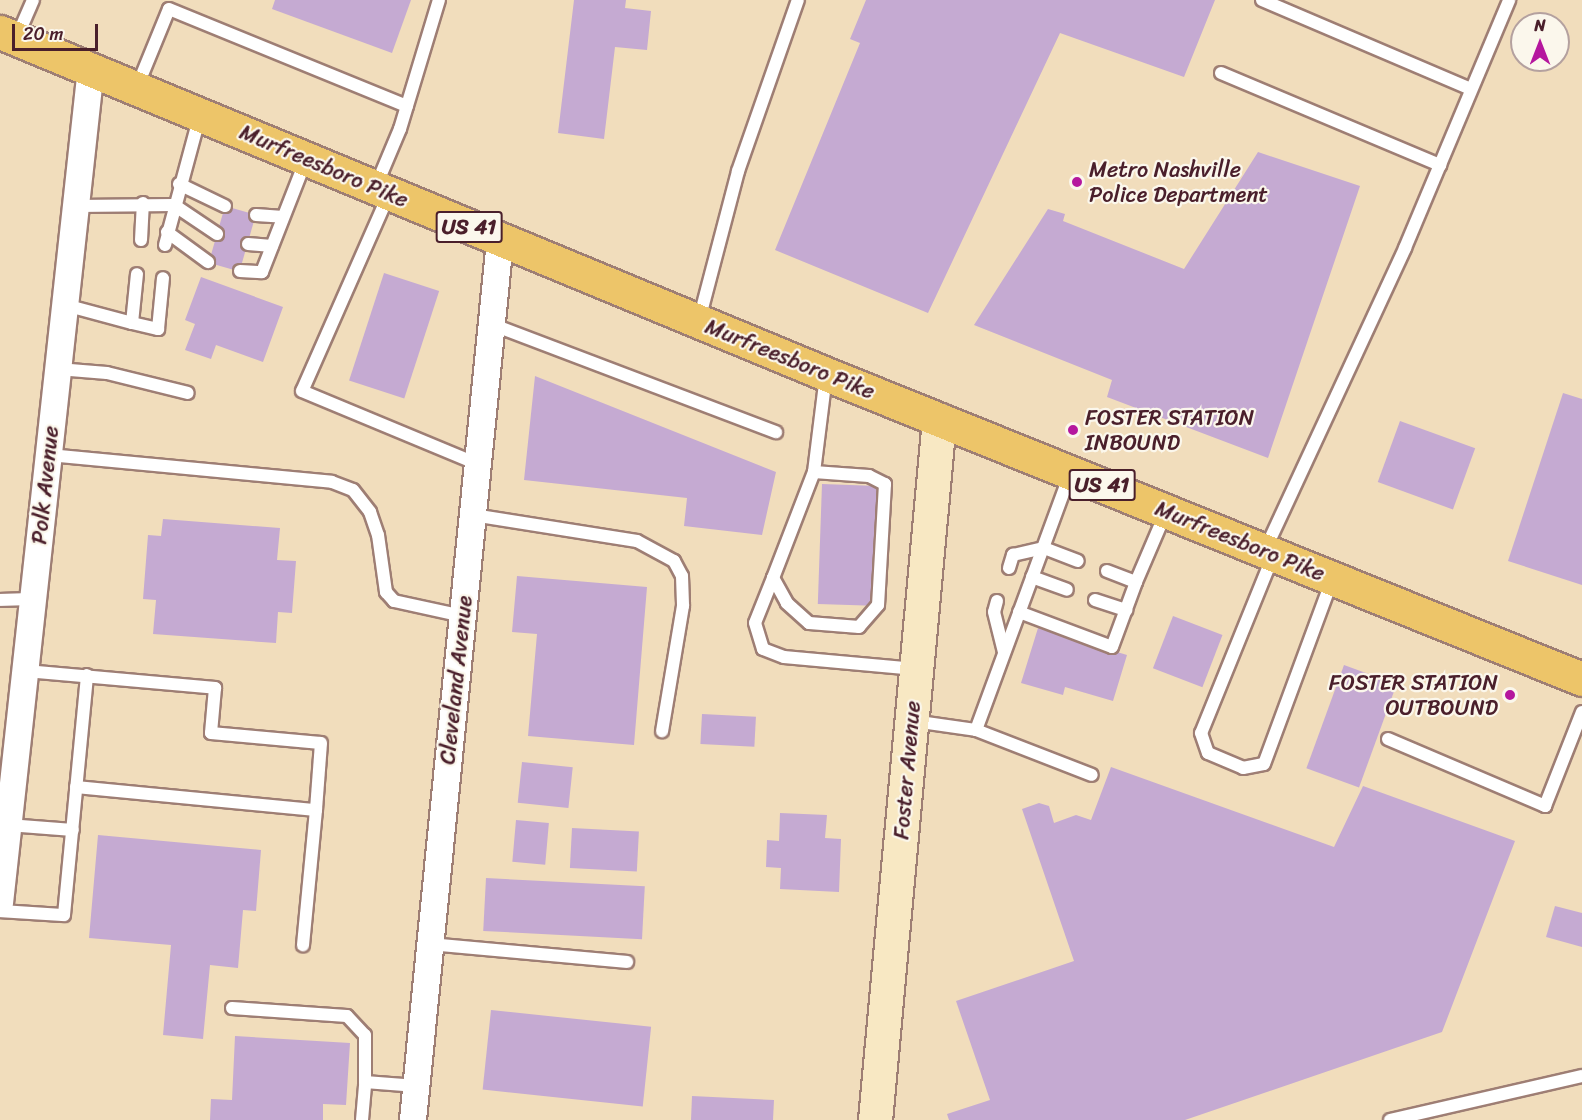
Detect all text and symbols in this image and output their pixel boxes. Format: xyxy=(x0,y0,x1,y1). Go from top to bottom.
text: N xyxy=(1534,11,1546,40)
scale bar xyxy=(15,12,100,50)
north arrow xyxy=(1510,12,1570,72)
text: 20 m xyxy=(23,18,63,50)
street label: Murfreesboro Pike xyxy=(236,119,412,213)
place label: Metro Nashville Police Department xyxy=(1089,156,1266,208)
marker: Metro Nashville Police Department xyxy=(1070,175,1084,189)
road number: US 41 xyxy=(434,209,504,245)
street label: Murfreesboro Pike xyxy=(701,313,879,405)
place label: FOSTER STATION INBOUND xyxy=(1085,404,1252,456)
marker: FOSTER STATION INBOUND xyxy=(1066,423,1080,437)
street label: Polk Avenue xyxy=(26,425,64,545)
road number: US 41 xyxy=(1068,467,1136,503)
street label: Murfreesboro Pike xyxy=(1151,495,1329,587)
street label: Cleveland Avenue xyxy=(434,594,478,766)
place label: FOSTER STATION OUTBOUND xyxy=(1331,669,1498,720)
marker: FOSTER STATION OUTBOUND xyxy=(1503,688,1517,702)
street label: Foster Avenue xyxy=(888,700,926,840)

